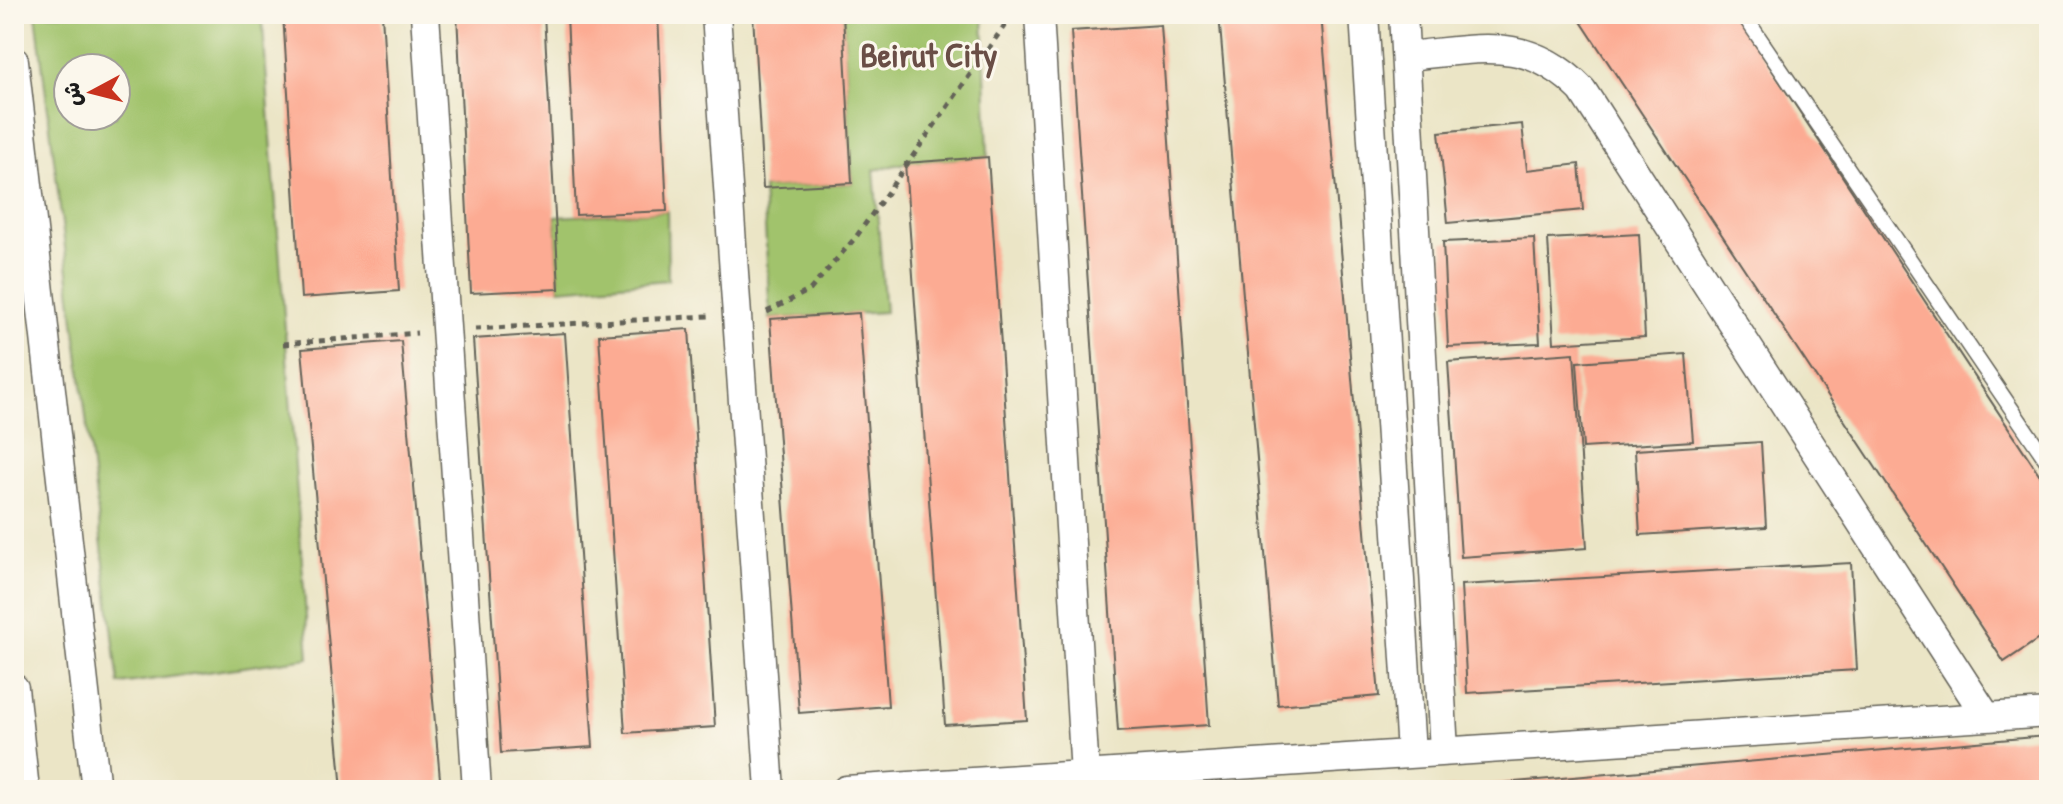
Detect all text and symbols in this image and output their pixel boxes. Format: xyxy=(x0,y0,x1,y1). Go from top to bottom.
district label: Beirut City xyxy=(861,32,997,79)
north arrow xyxy=(52,52,132,132)
text: ش xyxy=(56,81,89,108)

